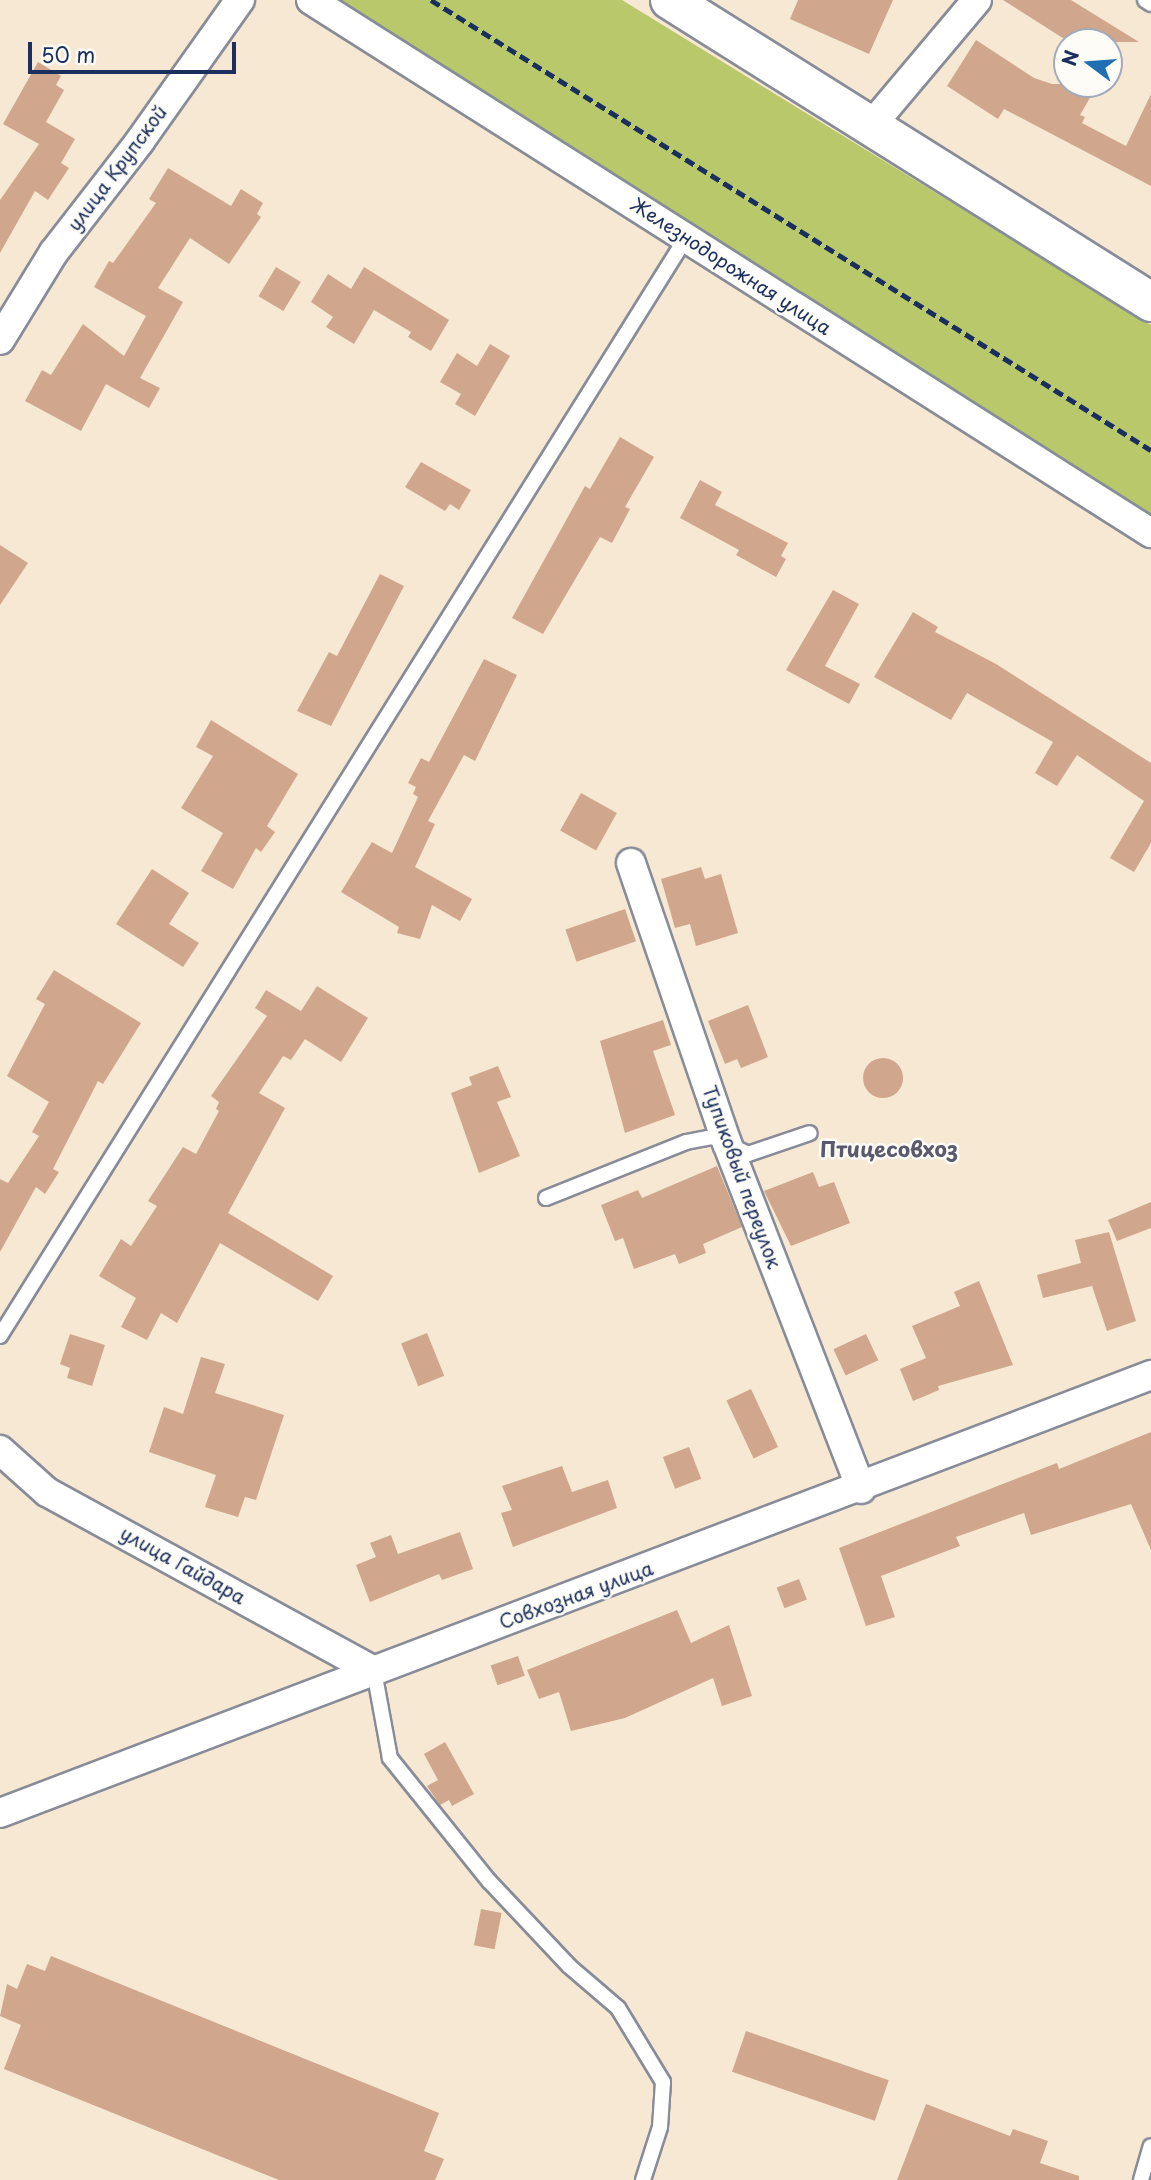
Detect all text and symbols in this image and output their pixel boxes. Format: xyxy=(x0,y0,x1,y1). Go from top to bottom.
scale bar xyxy=(32,28,240,72)
north arrow xyxy=(1053,28,1123,98)
text: 50 m xyxy=(41,38,95,70)
text: N xyxy=(1054,47,1085,69)
street label: улица Крупской xyxy=(62,100,172,236)
street label: Железнодорожная улица xyxy=(626,192,836,340)
street label: Тупиковый переулок xyxy=(698,1083,786,1271)
district label: Птицесовхоз xyxy=(820,1135,958,1161)
street label: улица Гайдара xyxy=(116,1521,250,1609)
street label: Совхозная улица xyxy=(495,1556,657,1634)

